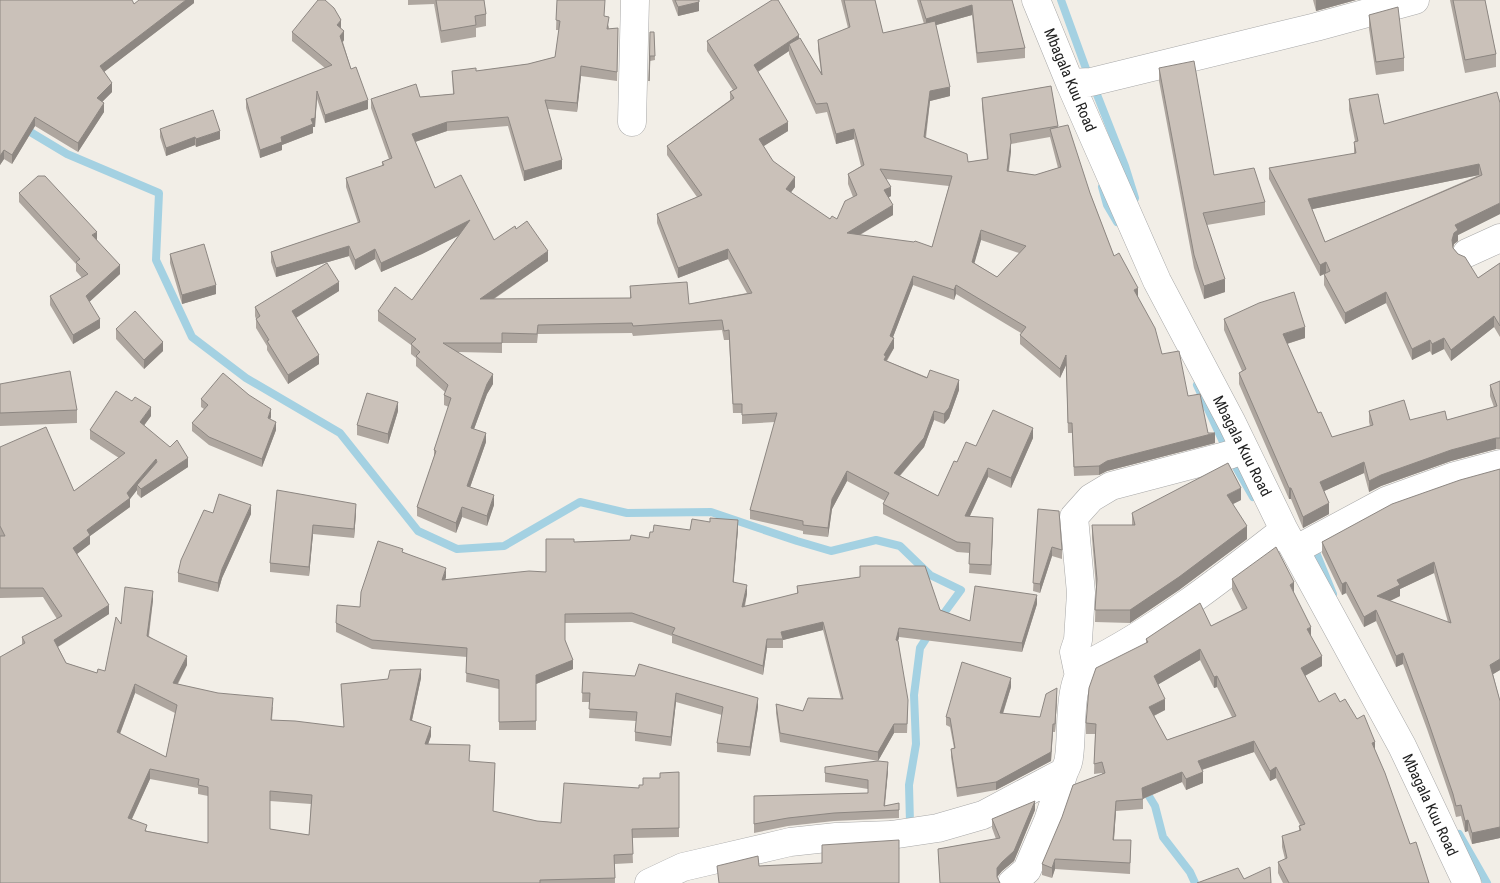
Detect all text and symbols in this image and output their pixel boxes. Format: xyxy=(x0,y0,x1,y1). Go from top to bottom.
street label: Mbagala Kuu Road xyxy=(1040,26,1100,134)
street label: Mbagala Kuu Road xyxy=(1209,393,1275,499)
street label: Mbagala Kuu Road xyxy=(1398,751,1462,859)

